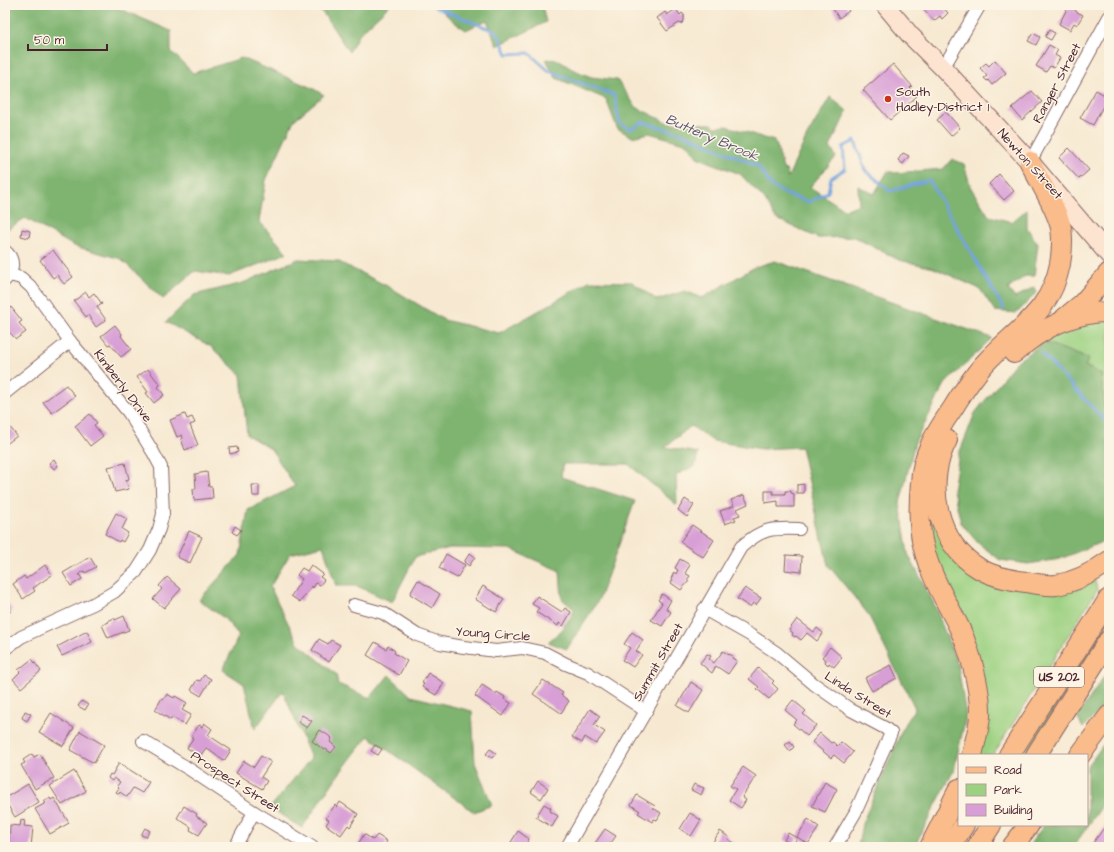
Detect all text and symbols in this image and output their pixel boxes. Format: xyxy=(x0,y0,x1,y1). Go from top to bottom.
scale bar xyxy=(28,26,107,52)
text: 50 m xyxy=(34,32,65,49)
street label: Ranger Street xyxy=(1028,39,1087,127)
place label: South Hadley-District 1 xyxy=(896,83,989,117)
marker: South Hadley-District 1 xyxy=(883,94,893,104)
water label: Buttery Brook xyxy=(663,109,762,167)
street label: Newton Street xyxy=(993,125,1067,204)
street label: Kimberly Drive xyxy=(89,346,156,427)
street label: Summit Street xyxy=(628,619,688,704)
street label: Young Circle xyxy=(455,622,531,647)
street label: Linda Street xyxy=(821,667,896,723)
road number: US 202 xyxy=(1034,667,1084,687)
street label: Prospect Street xyxy=(187,747,283,818)
legend xyxy=(958,754,1088,826)
text: Road xyxy=(994,762,1022,779)
text: Park xyxy=(994,782,1022,799)
text: Building xyxy=(994,802,1032,820)

